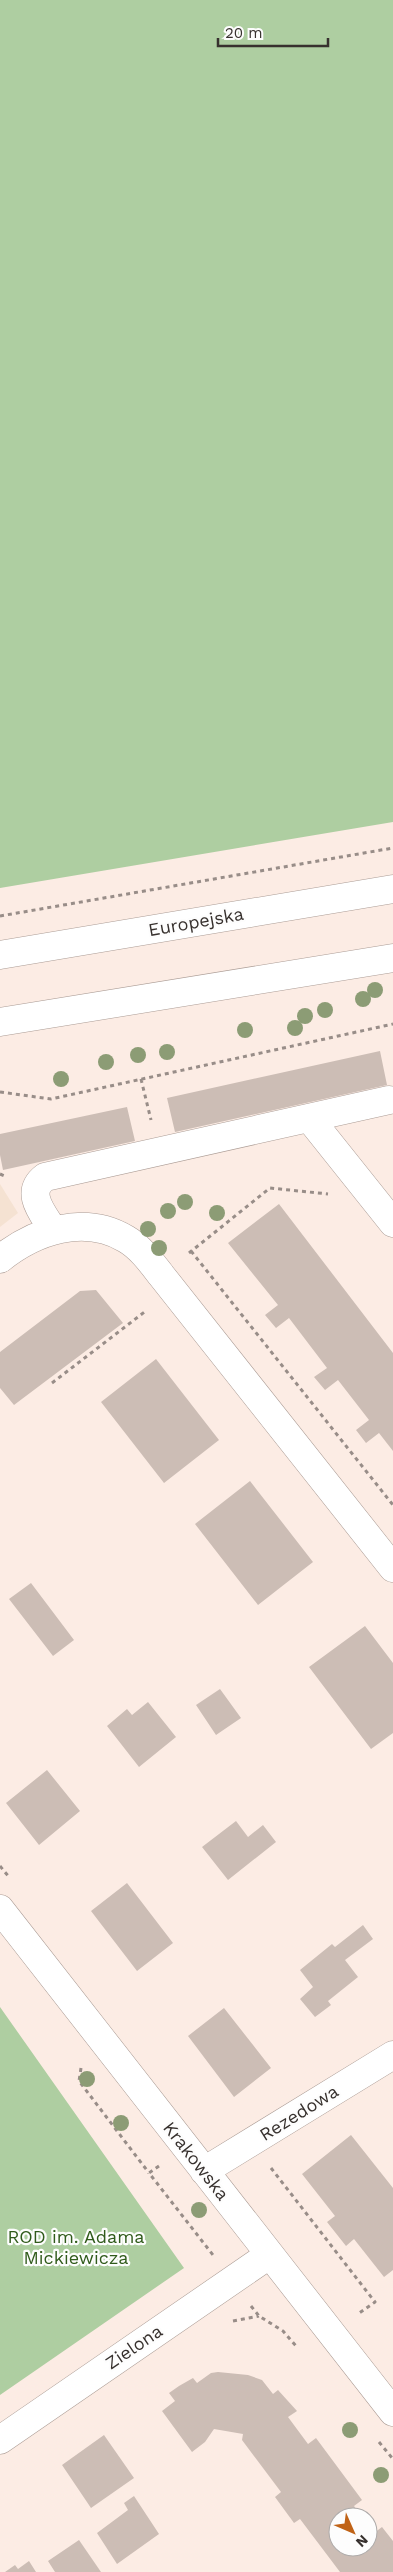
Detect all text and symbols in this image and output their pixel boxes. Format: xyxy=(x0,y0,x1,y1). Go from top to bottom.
scale bar xyxy=(218,15,328,47)
text: 20 m xyxy=(225,24,263,42)
street label: Europejska xyxy=(147,903,245,940)
street label: Rezedowa xyxy=(256,2080,342,2145)
street label: Krakowska xyxy=(159,2117,234,2204)
park label: ROD im. Adama Mickiewicza xyxy=(7,2226,145,2268)
street label: Zielona xyxy=(101,2320,166,2373)
north arrow xyxy=(328,2507,378,2557)
text: N xyxy=(353,2532,372,2551)

